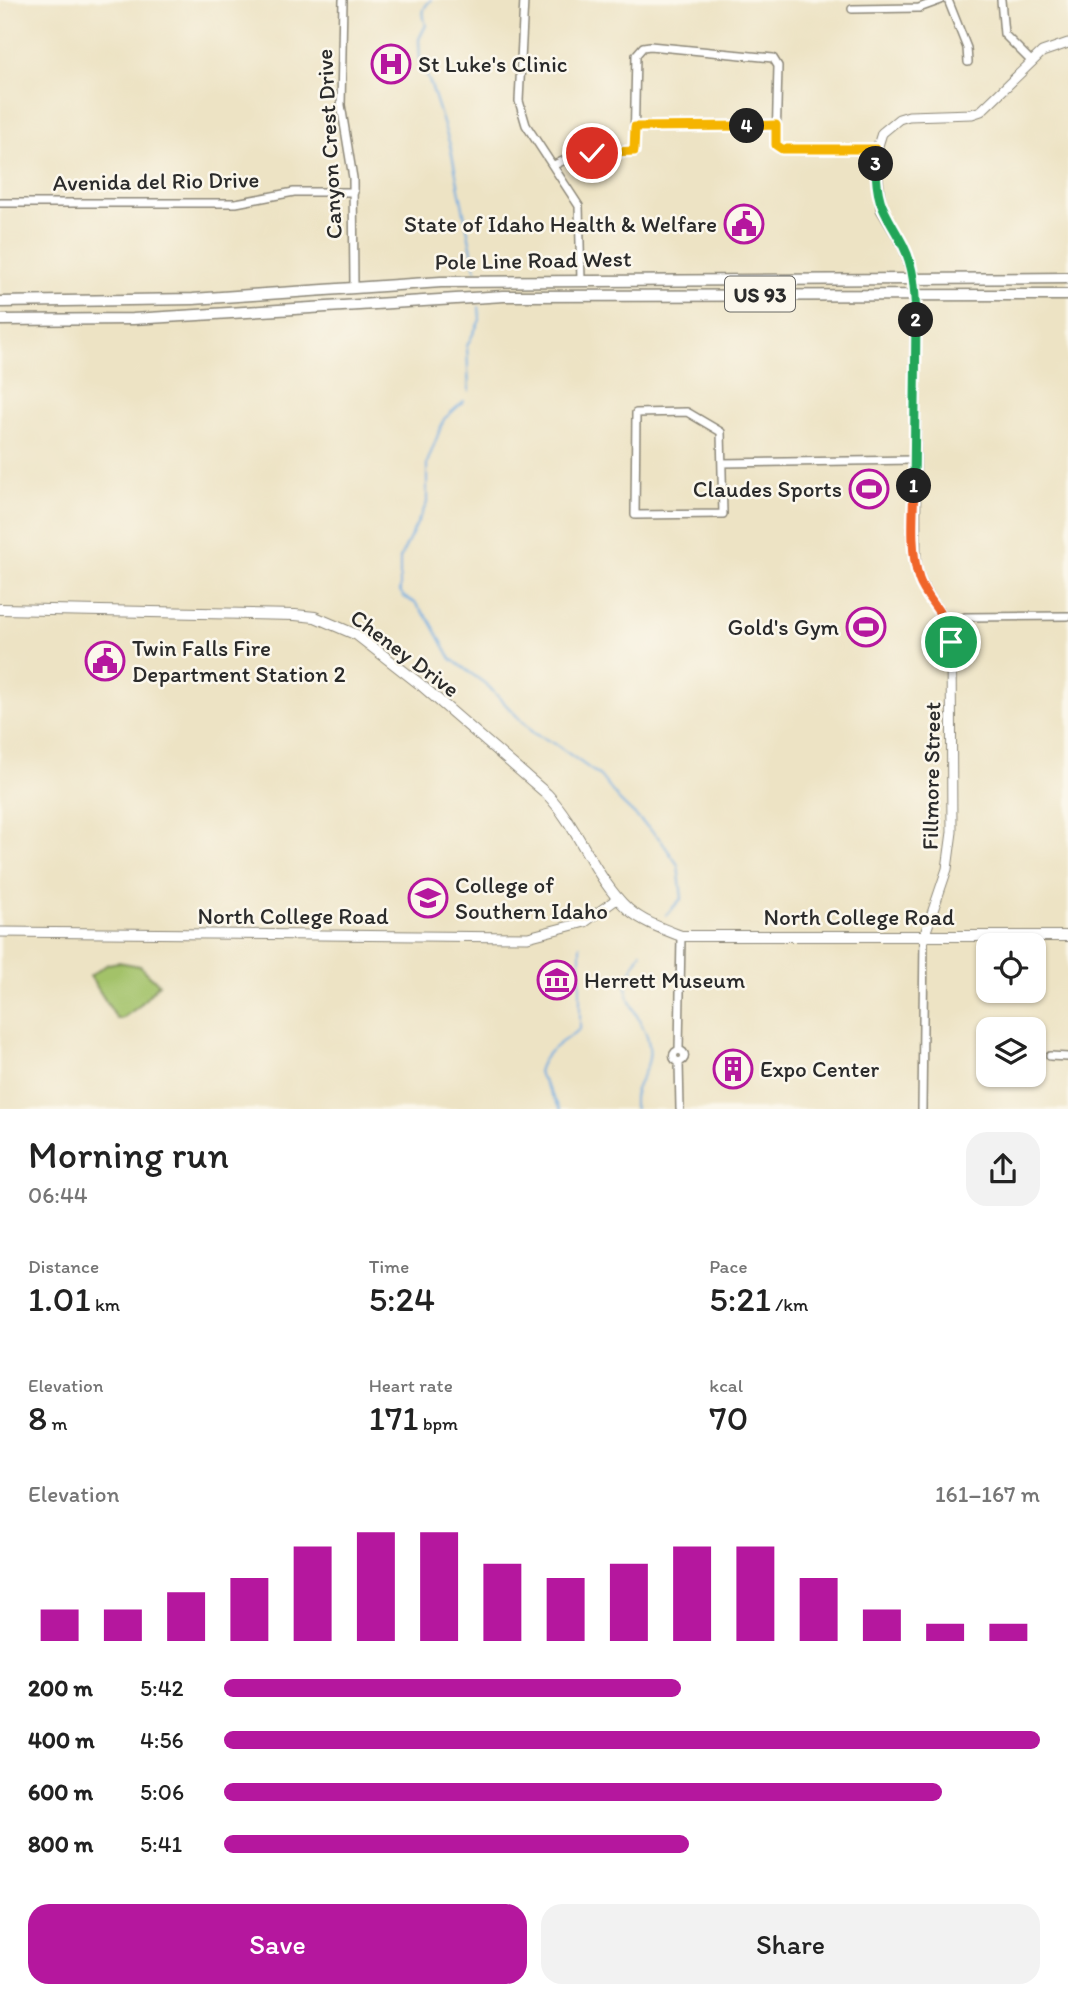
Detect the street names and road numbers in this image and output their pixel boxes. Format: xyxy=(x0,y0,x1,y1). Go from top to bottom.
street label: Canyon Crest Drive xyxy=(310,48,348,240)
street label: Avenida del Rio Drive xyxy=(52,165,260,197)
street label: Pole Line Road West xyxy=(434,244,632,276)
road number: US 93 xyxy=(725,276,795,312)
street label: Cheney Drive xyxy=(345,603,465,703)
street label: Fillmore Street xyxy=(916,702,946,850)
street label: North College Road xyxy=(197,902,389,930)
street label: North College Road xyxy=(763,903,955,931)

